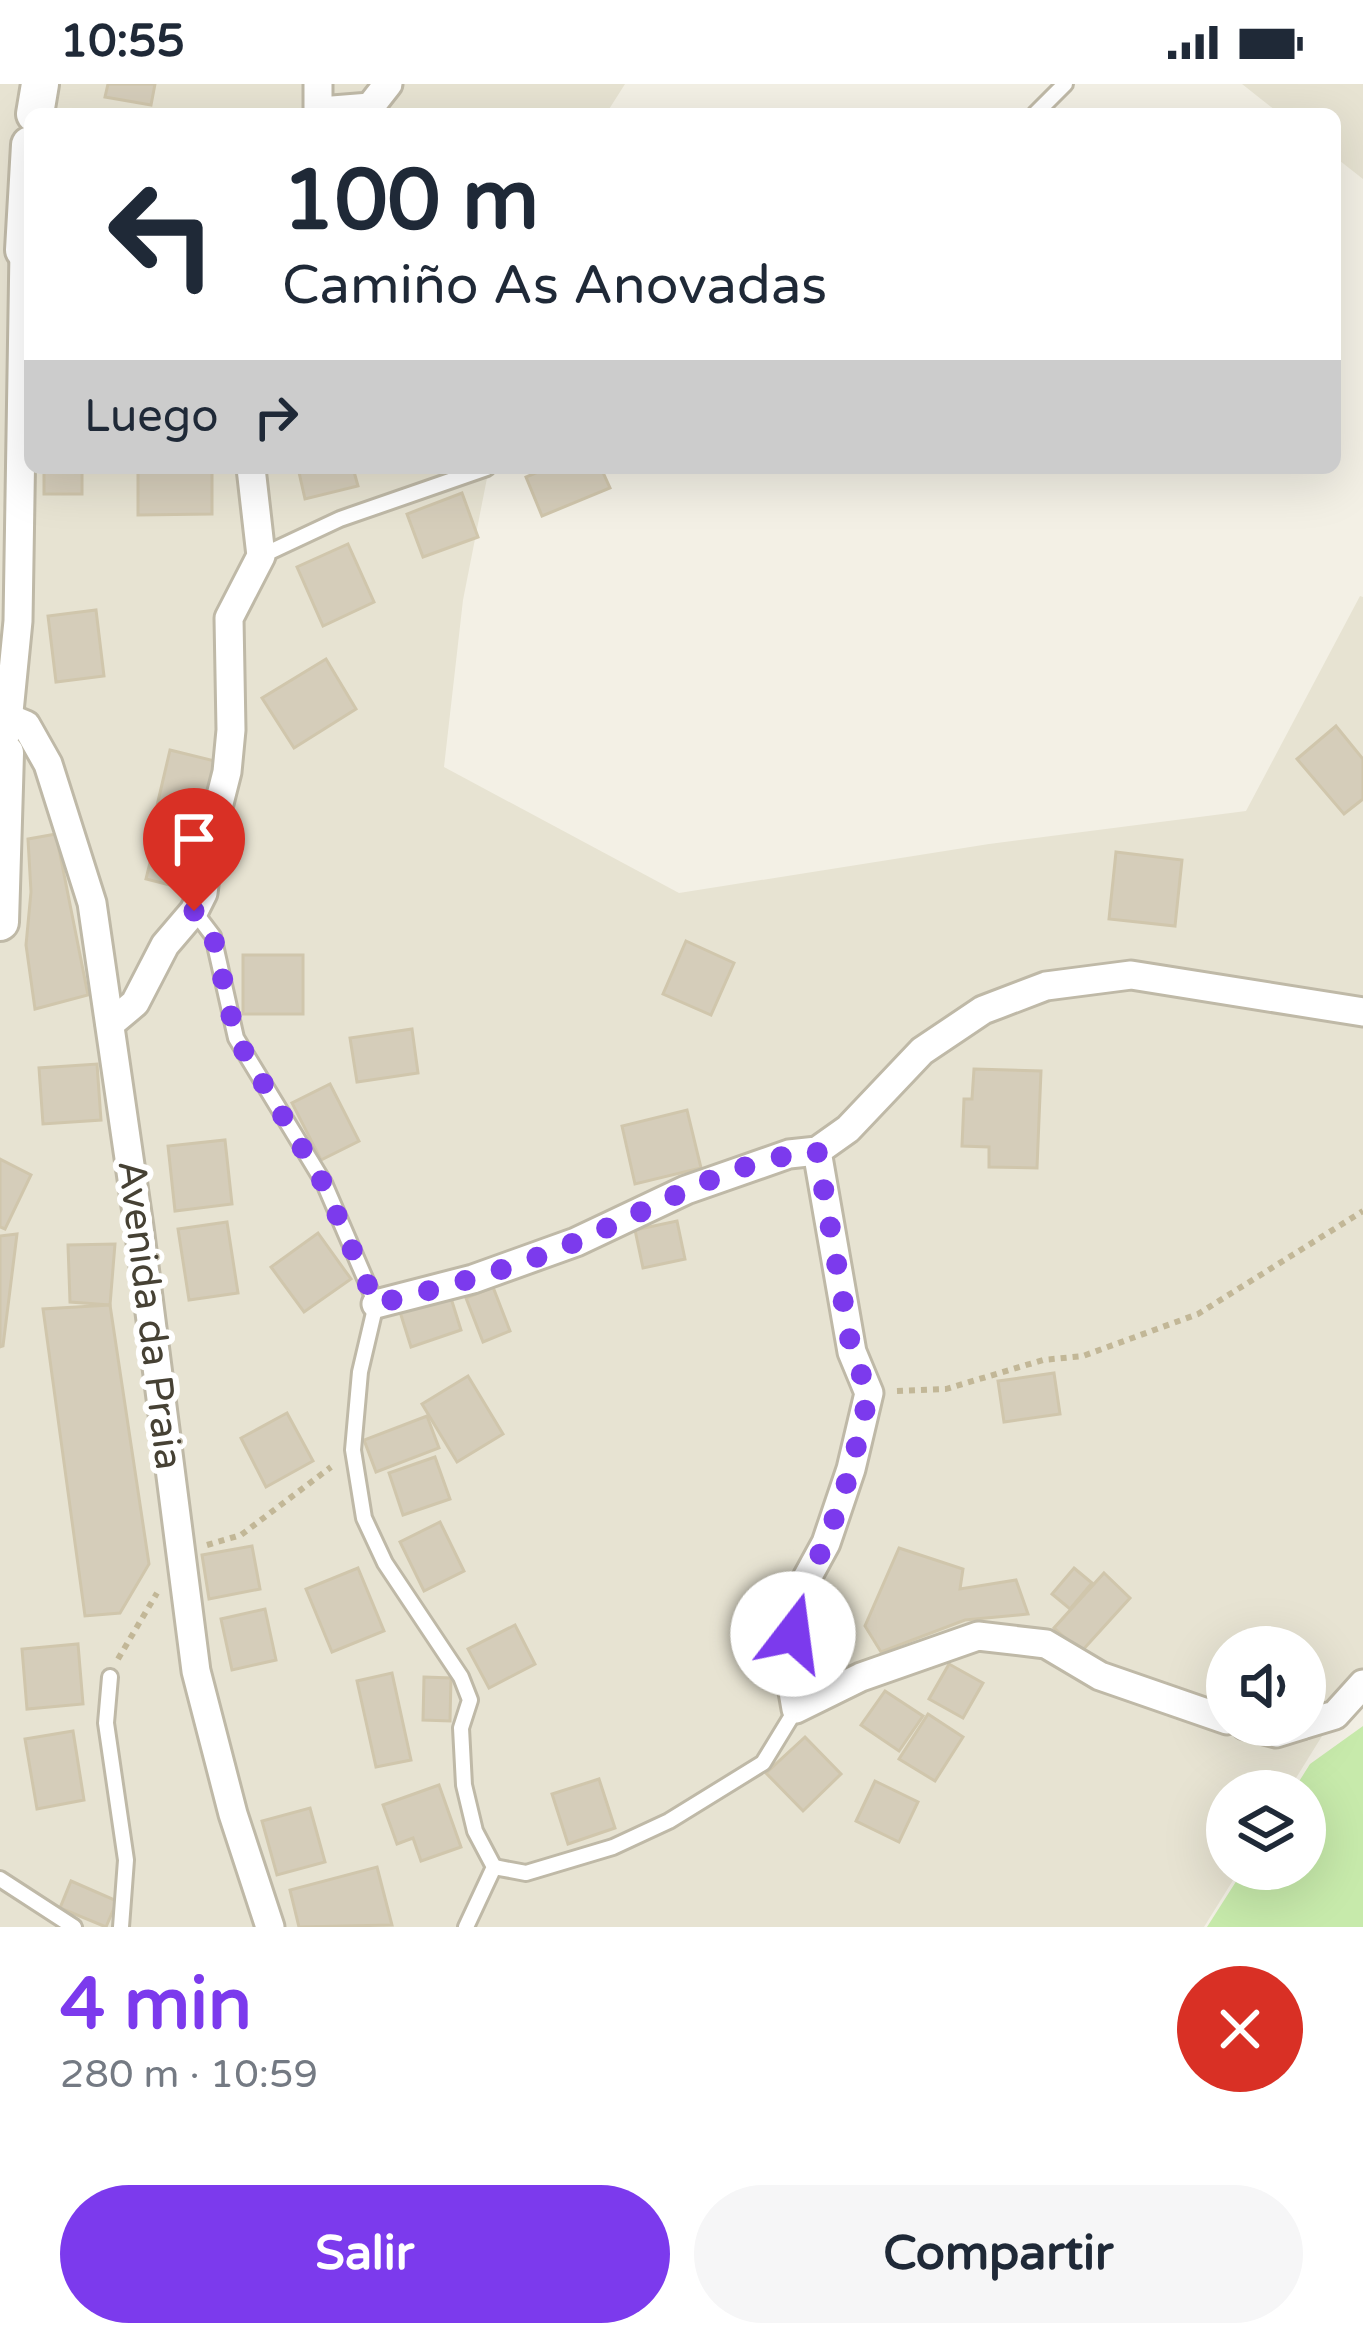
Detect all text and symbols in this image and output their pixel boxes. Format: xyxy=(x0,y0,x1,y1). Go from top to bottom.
text: 10:55 xyxy=(60,15,185,69)
text: 100 m xyxy=(282,151,539,252)
icon: left xyxy=(84,156,240,312)
text: Camiño As Anovadas xyxy=(282,253,827,318)
icon: right xyxy=(243,384,309,450)
text: Luego xyxy=(84,390,219,444)
pin xyxy=(143,788,245,911)
icon: arrive xyxy=(161,806,227,872)
street label: Avenida da Praia xyxy=(108,1158,192,1472)
position arrow xyxy=(730,1571,856,1697)
map controls xyxy=(1206,1626,1326,1890)
button: sound xyxy=(1206,1626,1326,1746)
button: layers xyxy=(1206,1770,1326,1890)
text: 4 min xyxy=(60,1962,252,2049)
button: close xyxy=(1177,1966,1303,2092)
text: 280 m · 10:59 xyxy=(60,2051,318,2098)
button: Salir xyxy=(60,2185,670,2323)
button: Compartir xyxy=(694,2185,1303,2323)

